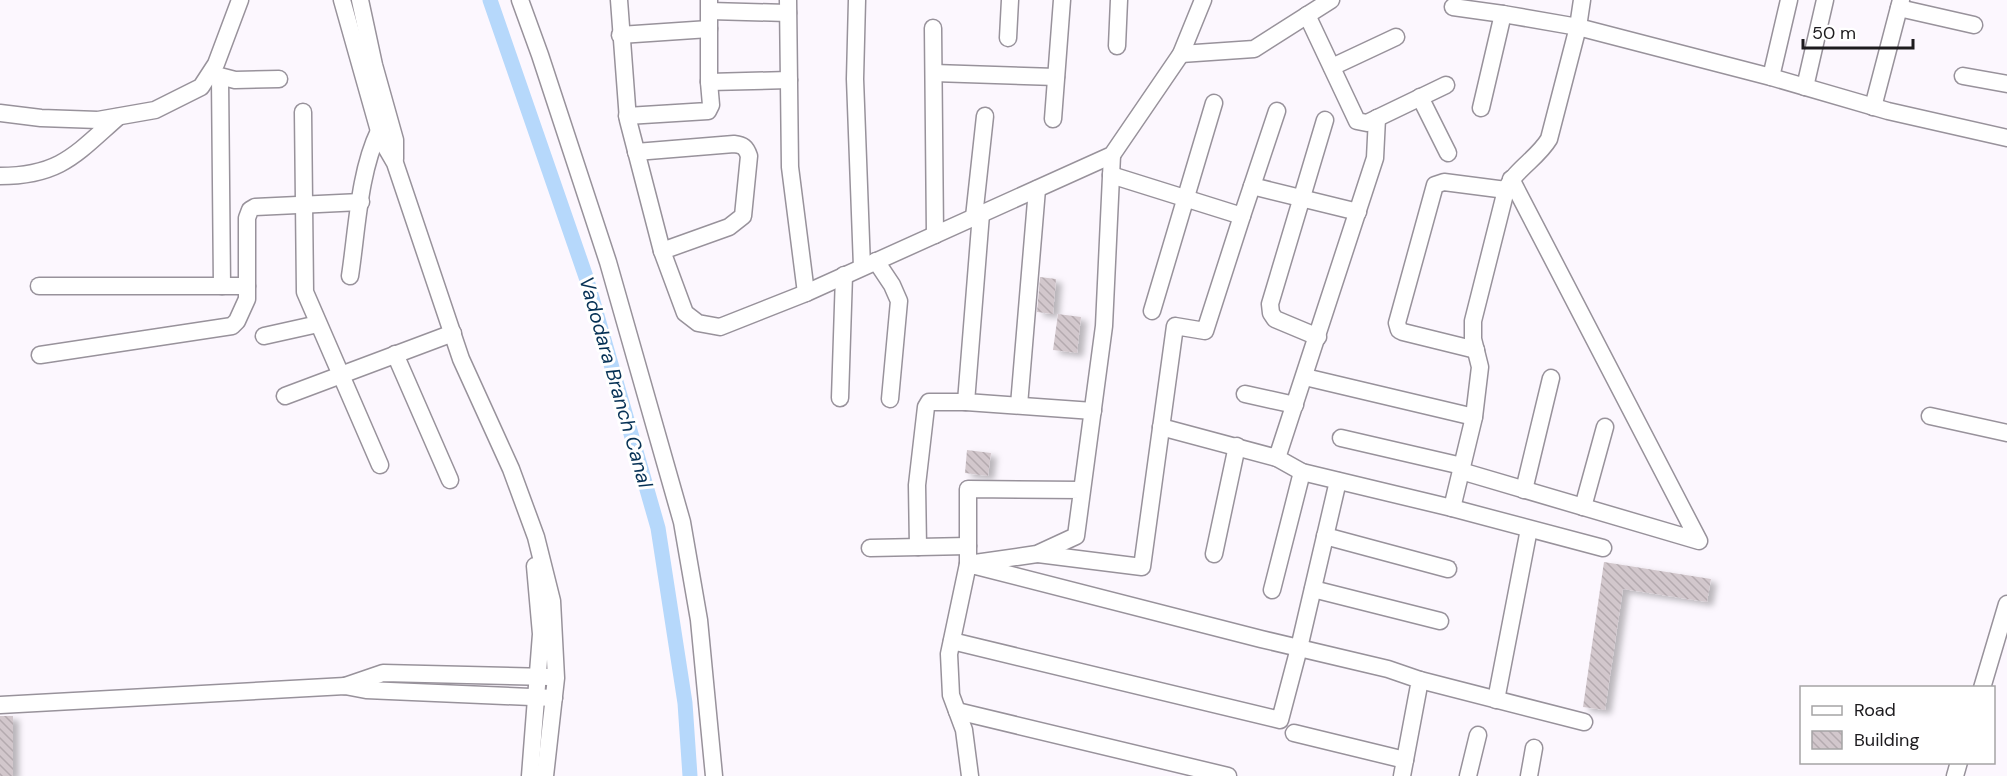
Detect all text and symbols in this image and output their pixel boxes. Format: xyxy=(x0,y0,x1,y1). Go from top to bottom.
scale bar xyxy=(1803,12,1912,50)
text: 50 m xyxy=(1812,21,1856,45)
water label: Vadodara Branch Canal xyxy=(573,273,659,491)
legend xyxy=(1800,686,1995,764)
text: Road xyxy=(1854,698,1896,722)
text: Building xyxy=(1854,728,1919,752)

